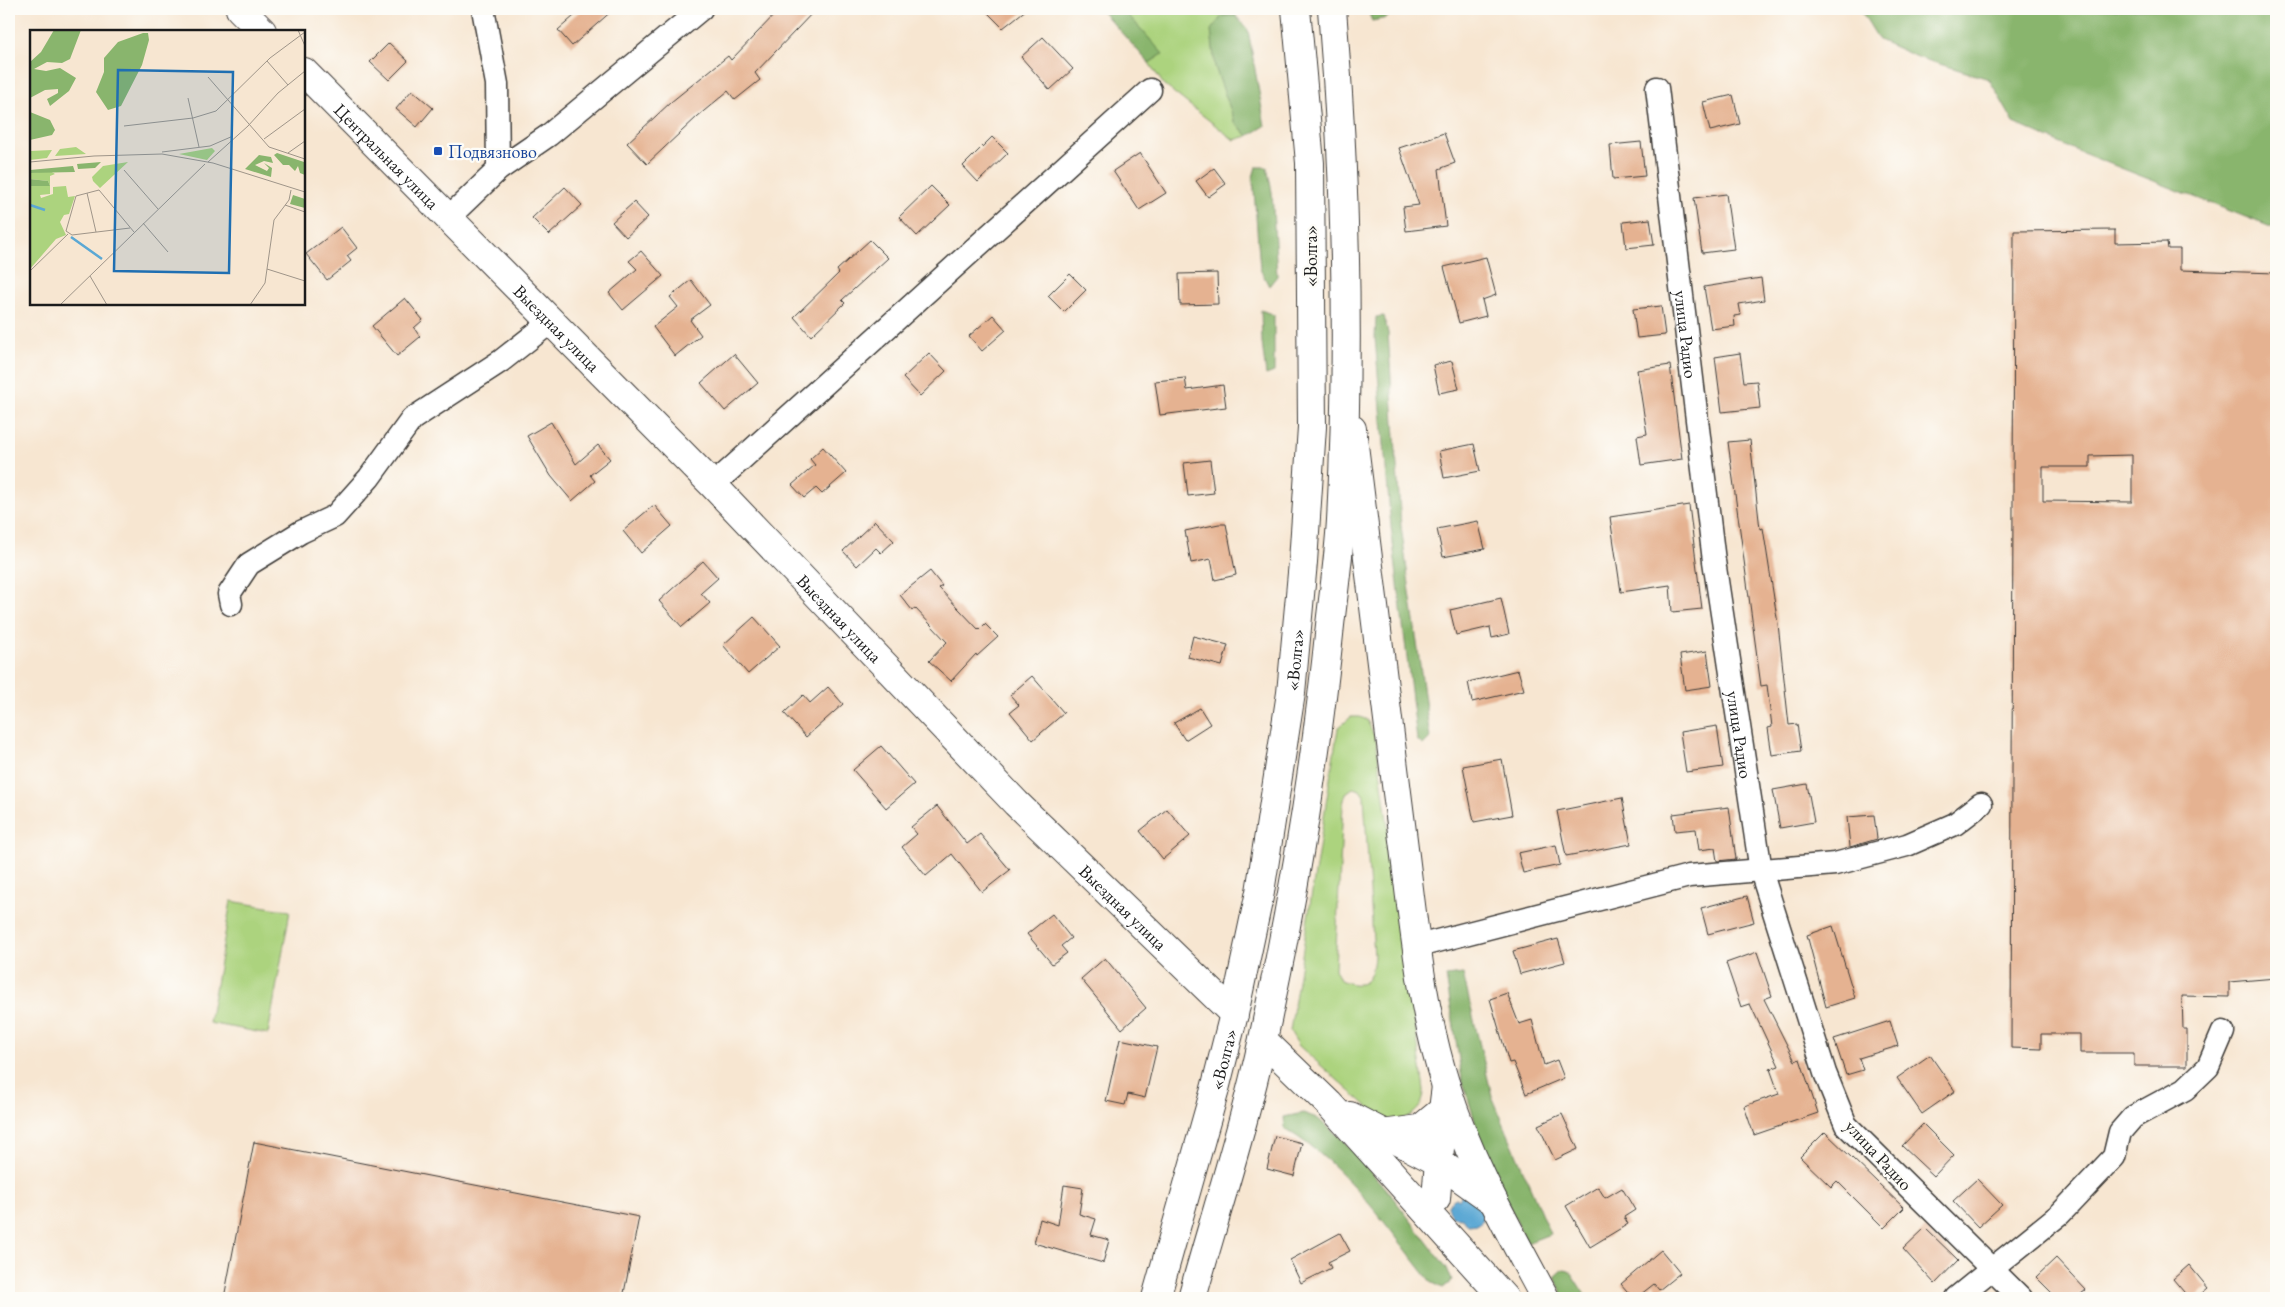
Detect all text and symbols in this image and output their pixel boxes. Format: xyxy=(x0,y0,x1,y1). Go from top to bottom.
inset map xyxy=(30,30,305,305)
street label: Центральная улица xyxy=(330,98,445,214)
place label: Подвязново xyxy=(448,140,537,163)
marker: Подвязново xyxy=(432,145,444,157)
street label: «Волга» xyxy=(1299,225,1322,287)
street label: Выездная улица xyxy=(509,279,606,377)
street label: улица Радио xyxy=(1670,289,1703,380)
street label: Выездная улица xyxy=(792,569,888,668)
street label: «Волга» xyxy=(1280,628,1308,692)
street label: улица Радио xyxy=(1722,689,1758,780)
street label: Выездная улица xyxy=(1075,859,1173,955)
street label: «Волга» xyxy=(1204,1026,1241,1092)
street label: улица Радио xyxy=(1840,1115,1918,1195)

